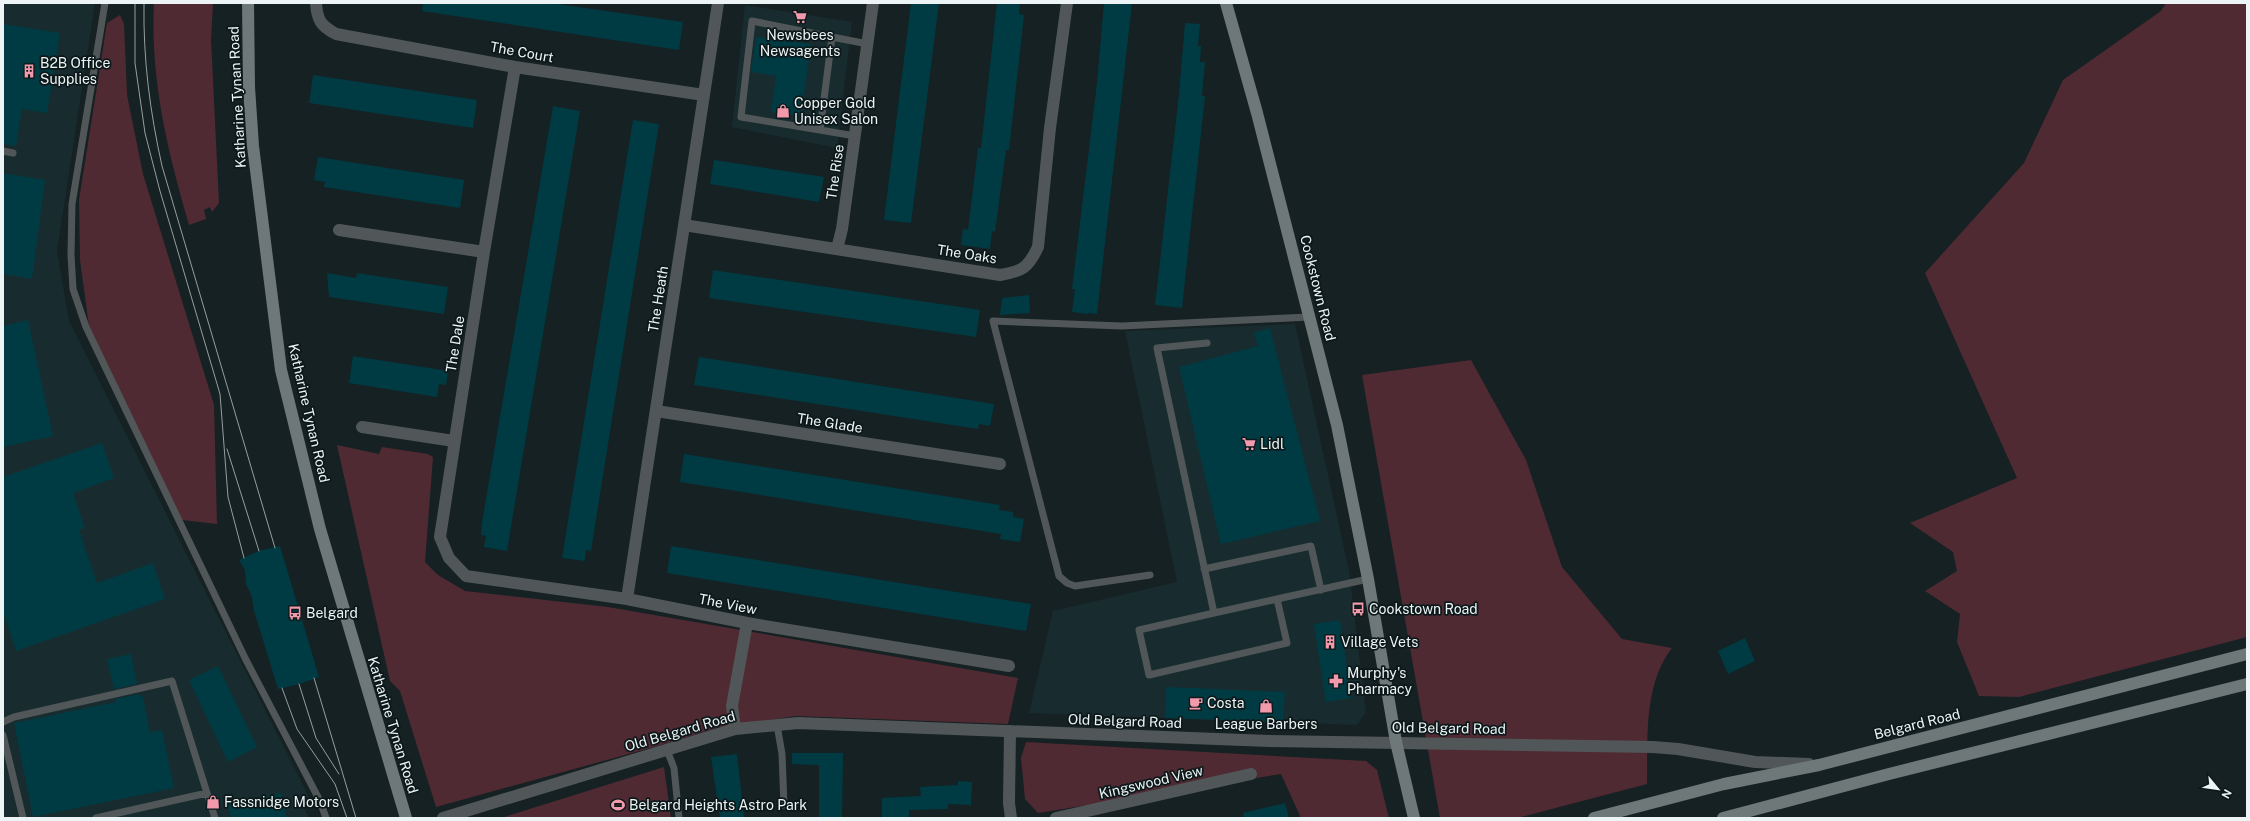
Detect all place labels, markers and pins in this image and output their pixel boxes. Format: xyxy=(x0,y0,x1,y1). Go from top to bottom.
supermarket icon: Newsbees Newsagents xyxy=(792,9,808,25)
place label: Newsbees Newsagents xyxy=(760,27,840,59)
place label: B2B Office Supplies xyxy=(40,55,110,87)
building icon: B2B Office Supplies xyxy=(21,63,37,79)
place label: Copper Gold Unisex Salon xyxy=(794,95,878,127)
shop icon: Copper Gold Unisex Salon xyxy=(775,103,791,119)
supermarket icon: Lidl xyxy=(1241,436,1257,452)
place label: Lidl xyxy=(1260,436,1284,452)
bus stop icon: Cookstown Road xyxy=(1350,601,1366,617)
place label: Cookstown Road xyxy=(1369,601,1478,617)
bus stop icon: Belgard xyxy=(287,605,303,621)
place label: Belgard xyxy=(306,605,358,621)
building icon: Village Vets xyxy=(1322,634,1338,650)
place label: Village Vets xyxy=(1341,634,1418,650)
place label: Murphy's Pharmacy xyxy=(1347,665,1413,697)
pharmacy icon: Murphy's Pharmacy xyxy=(1328,673,1344,689)
cafe icon: Costa xyxy=(1188,695,1204,711)
place label: Costa xyxy=(1207,695,1245,711)
shop icon: League Barbers xyxy=(1258,698,1274,714)
place label: League Barbers xyxy=(1215,716,1317,732)
shop icon: Fassnidge Motors xyxy=(205,794,221,810)
place label: Fassnidge Motors xyxy=(224,794,339,810)
sports icon: Belgard Heights Astro Park xyxy=(610,797,626,813)
place label: Belgard Heights Astro Park xyxy=(629,797,807,813)

